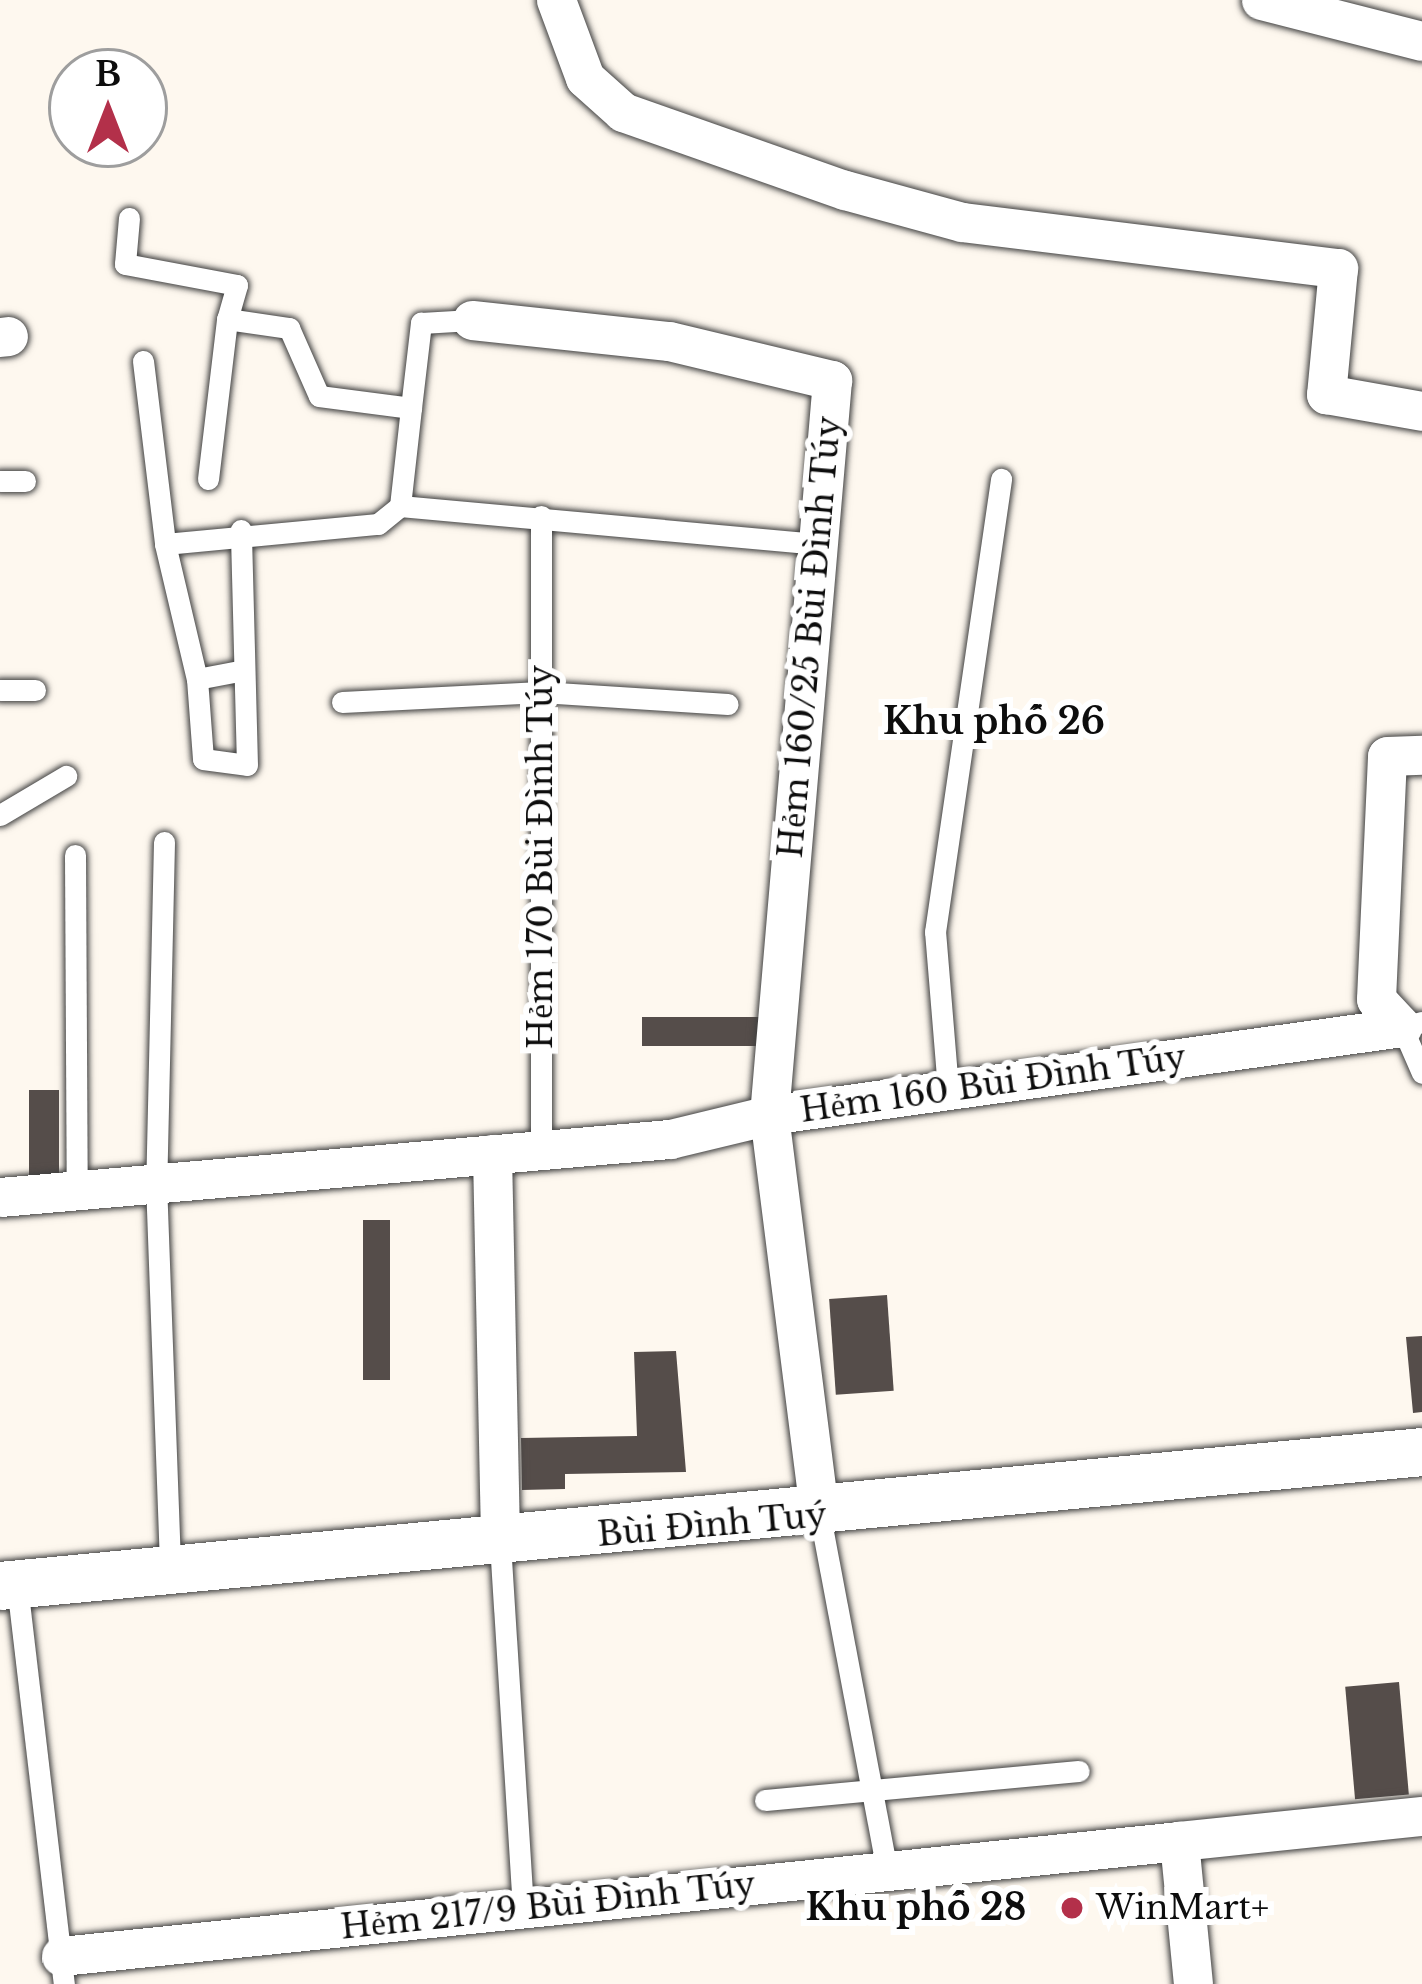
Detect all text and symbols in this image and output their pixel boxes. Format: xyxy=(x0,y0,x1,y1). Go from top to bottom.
north arrow xyxy=(48,48,168,168)
text: B xyxy=(95,54,121,95)
street label: Hẻm 160/25 Bùi Đình Túy xyxy=(771,414,849,860)
street label: Hẻm 170 Bùi Đình Túy xyxy=(521,664,561,1050)
district label: Khu phố 26 xyxy=(883,700,1105,744)
street label: Hẻm 160 Bùi Đình Túy xyxy=(797,1037,1189,1131)
street label: Bùi Đình Tuý xyxy=(595,1495,829,1555)
street label: Hẻm 217/9 Bùi Đình Túy xyxy=(338,1864,758,1948)
district label: Khu phố 28 xyxy=(806,1886,1026,1930)
place label: WinMart+ xyxy=(1096,1888,1269,1928)
marker: WinMart+ xyxy=(1059,1895,1085,1921)

